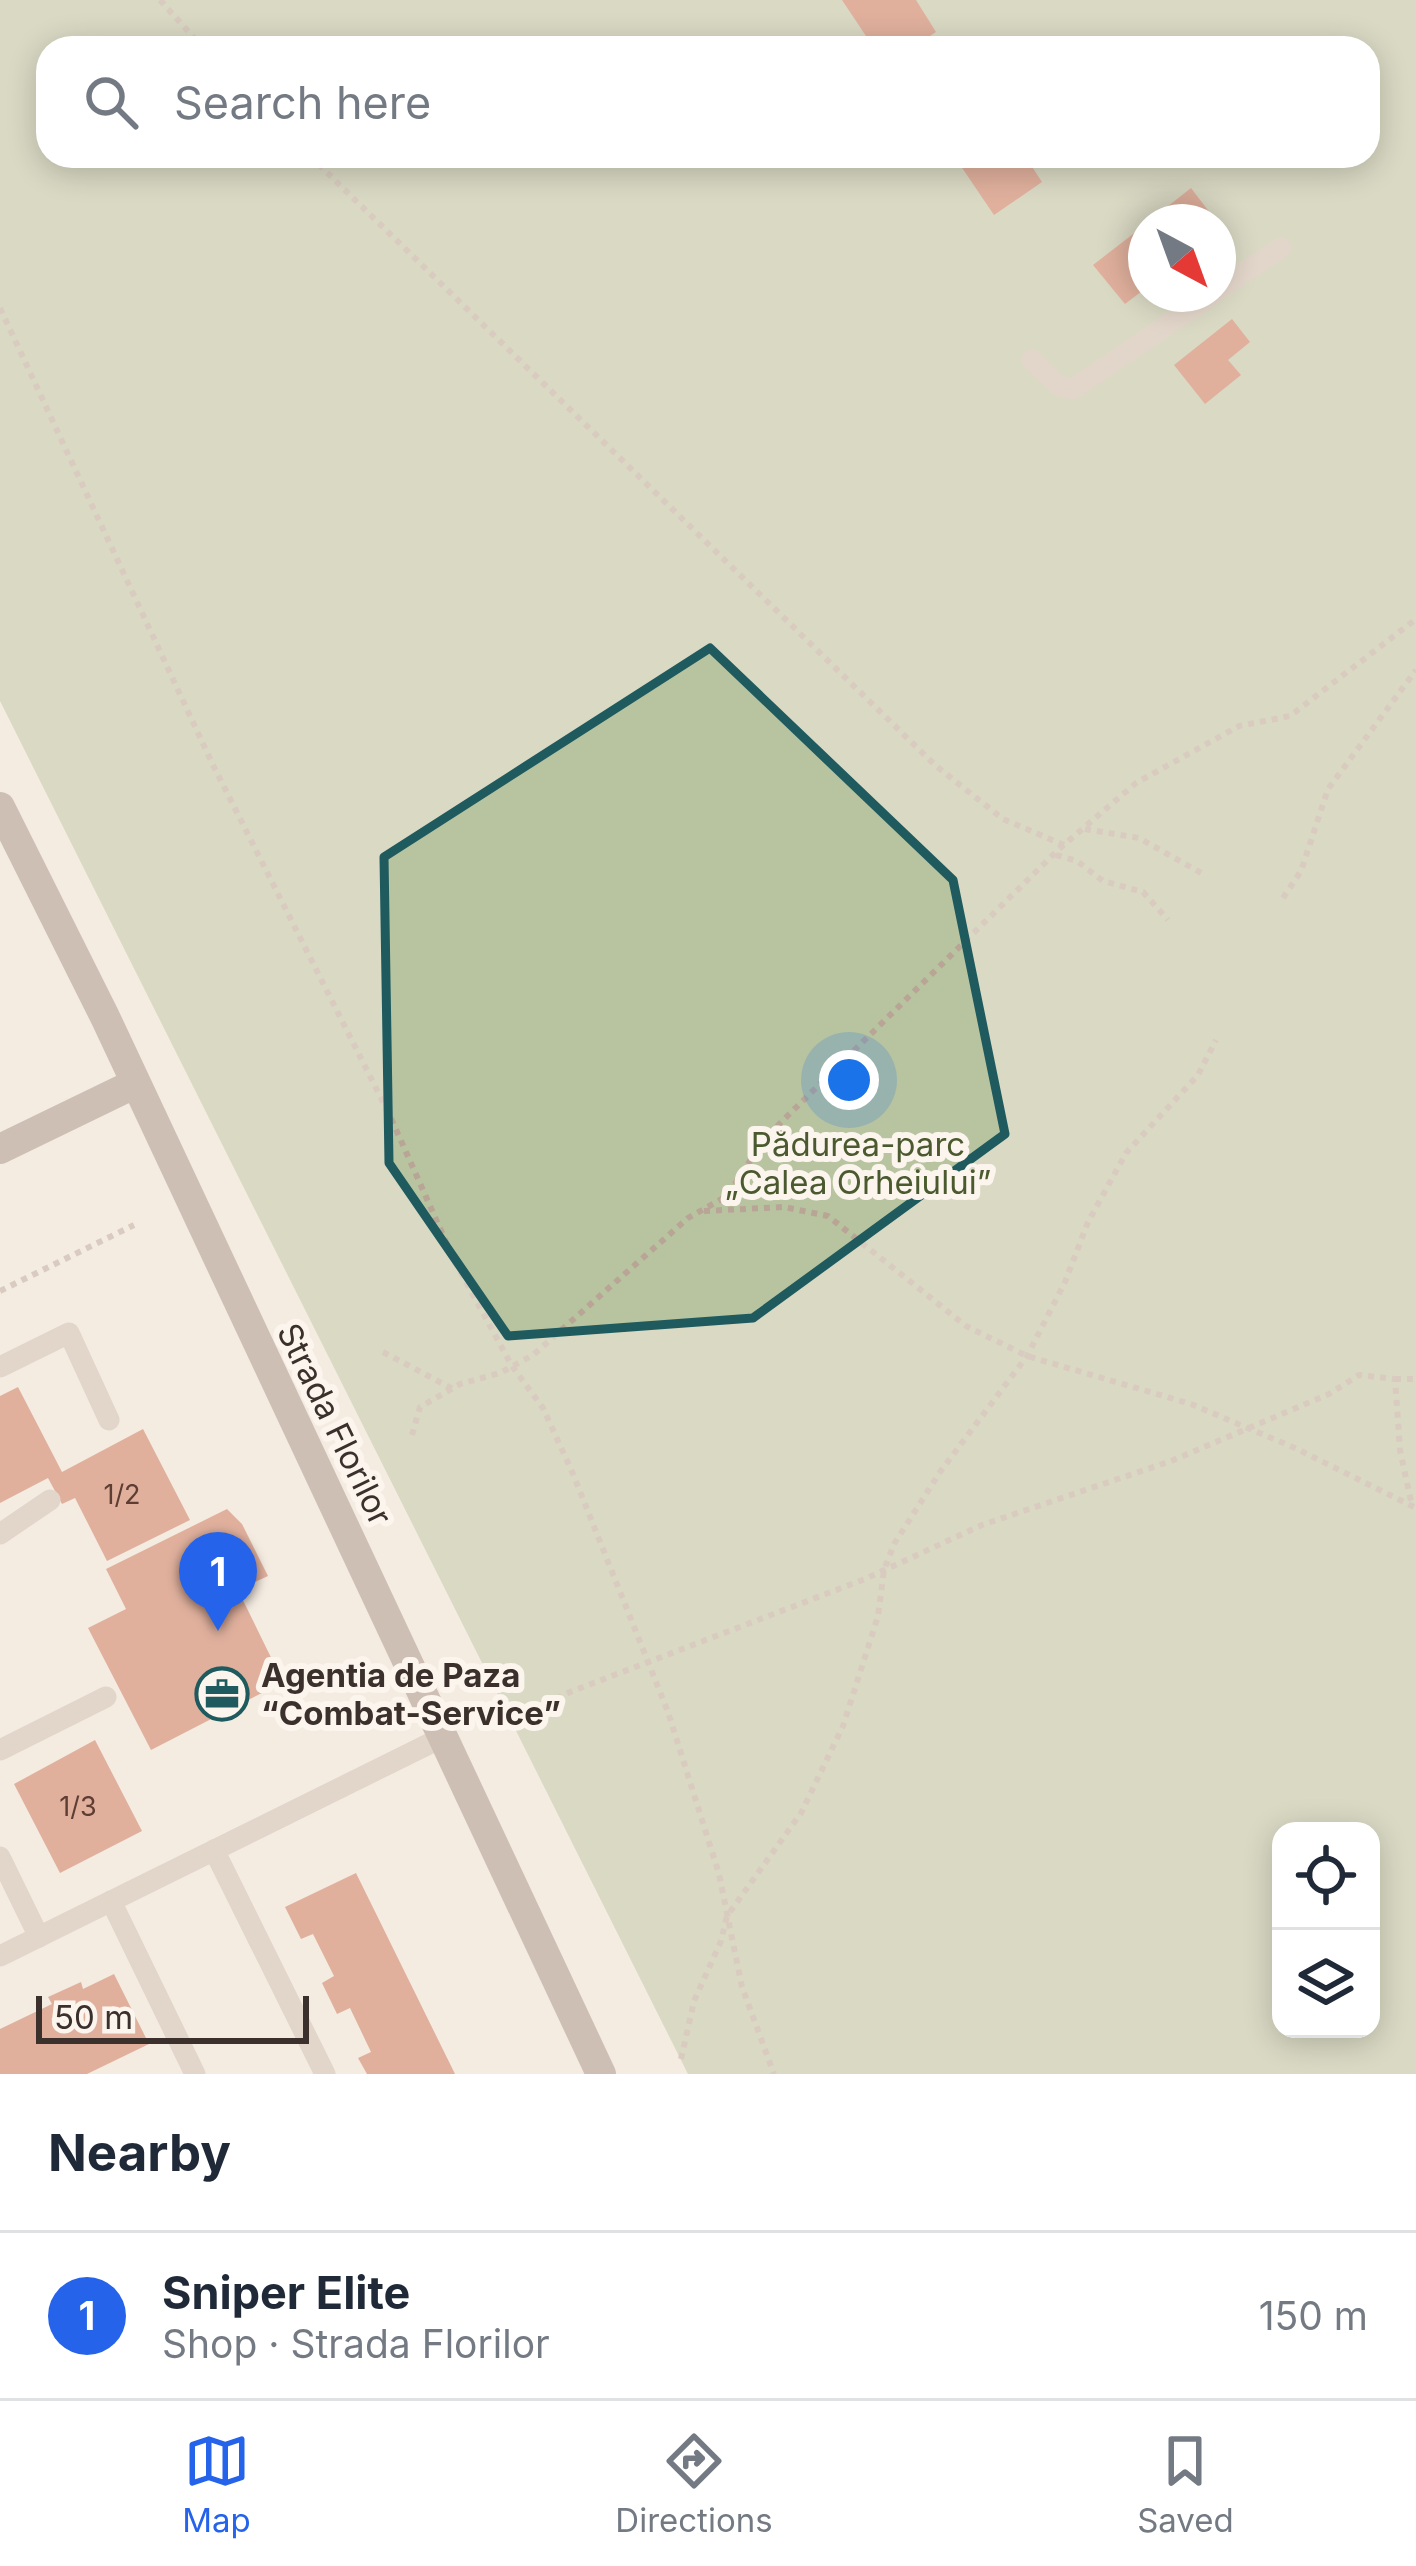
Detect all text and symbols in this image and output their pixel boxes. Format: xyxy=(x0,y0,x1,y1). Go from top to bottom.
search box xyxy=(36,36,1380,168)
icon: search xyxy=(78,69,144,135)
text: Search here xyxy=(174,75,431,130)
north arrow xyxy=(1128,204,1236,312)
your location xyxy=(819,1050,879,1110)
park label: Pădurea-parc „Calea Orheiului” xyxy=(725,1124,991,1202)
street label: Strada Florilor xyxy=(269,1317,401,1531)
house number: 1/2 xyxy=(103,1478,141,1511)
pin: 1 xyxy=(179,1532,257,1631)
place label: Agentia de Paza “Combat-Service” xyxy=(261,1655,561,1733)
office icon: Agentia de Paza “Combat-Service” xyxy=(194,1666,250,1722)
house number: 1/3 xyxy=(59,1790,97,1823)
map controls xyxy=(1272,1822,1380,2038)
button: locate xyxy=(1272,1822,1380,1930)
button: layers xyxy=(1272,1930,1380,2038)
scale bar xyxy=(36,1990,309,2043)
text: 50 m xyxy=(54,1997,133,2037)
text: Nearby xyxy=(48,2122,231,2183)
text: Sniper Elite xyxy=(162,2265,410,2320)
text: 1 xyxy=(79,2292,95,2339)
text: 150 m xyxy=(1259,2292,1368,2339)
text: Shop · Strada Florilor xyxy=(162,2320,550,2367)
tab: Map xyxy=(182,2428,251,2540)
tab: Directions xyxy=(615,2428,773,2540)
tab: Saved xyxy=(1137,2428,1234,2540)

